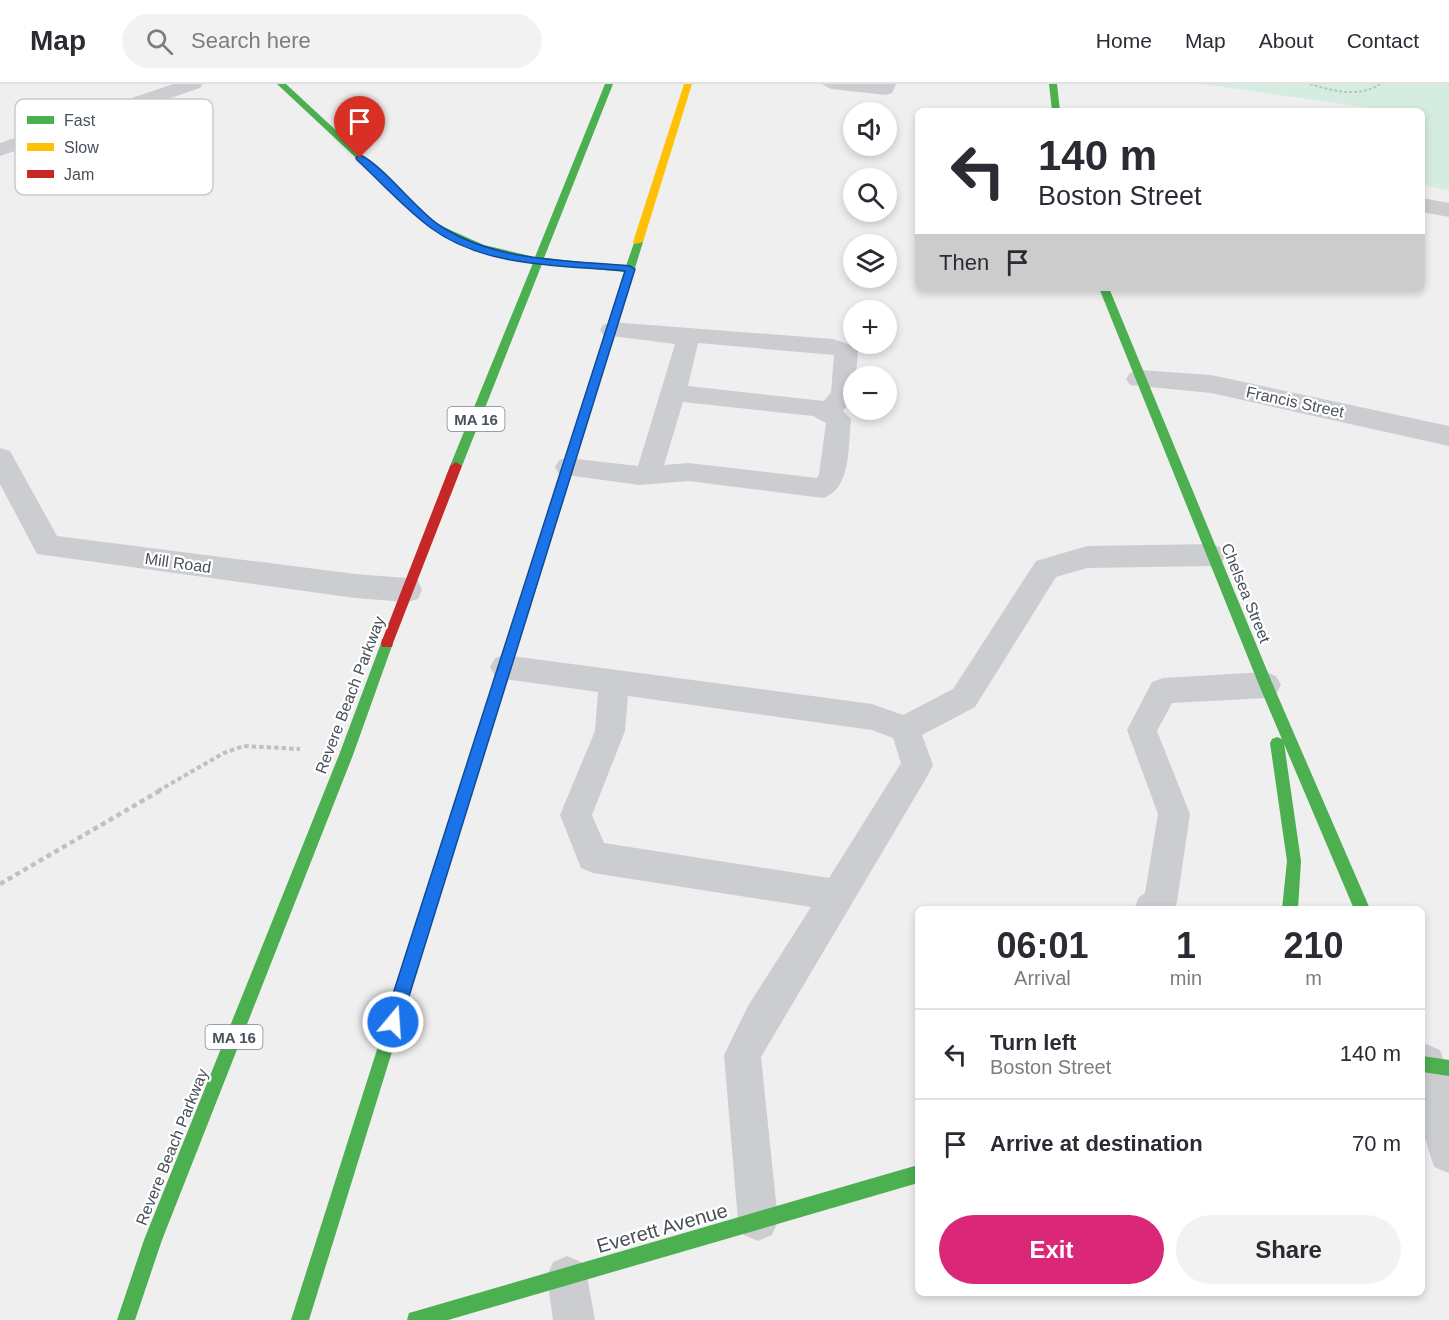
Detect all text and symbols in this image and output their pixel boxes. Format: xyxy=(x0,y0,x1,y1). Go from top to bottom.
search box xyxy=(122,14,542,68)
text: Map xyxy=(30,25,86,56)
icon: search xyxy=(143,25,176,58)
text: Search here xyxy=(191,28,311,53)
text: Home xyxy=(1096,29,1152,52)
text: Map xyxy=(1185,29,1226,52)
text: About xyxy=(1259,29,1314,52)
text: Contact xyxy=(1347,29,1419,52)
pin xyxy=(334,96,385,158)
legend xyxy=(15,99,213,195)
map controls xyxy=(843,102,897,420)
button: sound xyxy=(843,102,897,156)
icon: arrive xyxy=(343,105,376,138)
text: Fast xyxy=(64,112,96,129)
icon: left xyxy=(939,132,1017,210)
text: 140 m xyxy=(1038,132,1157,179)
text: Slow xyxy=(64,139,99,156)
text: Jam xyxy=(64,166,94,183)
button: search xyxy=(843,168,897,222)
text: Boston Street xyxy=(1038,181,1202,211)
button: layers xyxy=(843,234,897,288)
icon: arrive xyxy=(1001,246,1034,279)
text: Then xyxy=(939,250,989,275)
button: + xyxy=(843,300,897,354)
button: − xyxy=(843,366,897,420)
street label: Francis Street xyxy=(1245,383,1346,421)
road number: MA 16 xyxy=(448,407,504,431)
street label: Chelsea Street xyxy=(1218,541,1274,646)
street label: Mill Road xyxy=(144,550,212,576)
street label: Revere Beach Parkway xyxy=(312,614,388,776)
text: 06:01 xyxy=(996,925,1088,966)
text: 1 xyxy=(1176,925,1196,966)
text: 210 xyxy=(1283,925,1344,966)
text: Arrival xyxy=(1014,967,1071,989)
text: min xyxy=(1170,967,1202,989)
text: m xyxy=(1305,967,1322,989)
position arrow xyxy=(361,990,425,1054)
road number: MA 16 xyxy=(206,1025,262,1049)
text: Turn left xyxy=(990,1030,1076,1055)
icon: left xyxy=(939,1038,972,1071)
text: 140 m xyxy=(1340,1041,1401,1066)
text: Boston Street xyxy=(990,1056,1111,1078)
street label: Revere Beach Parkway xyxy=(133,1066,211,1228)
icon: arrive xyxy=(939,1128,972,1161)
text: Arrive at destination xyxy=(990,1131,1203,1156)
text: 70 m xyxy=(1352,1131,1401,1156)
street label: Everett Avenue xyxy=(594,1199,730,1257)
button: Exit xyxy=(939,1215,1164,1284)
button: Share xyxy=(1176,1215,1401,1284)

